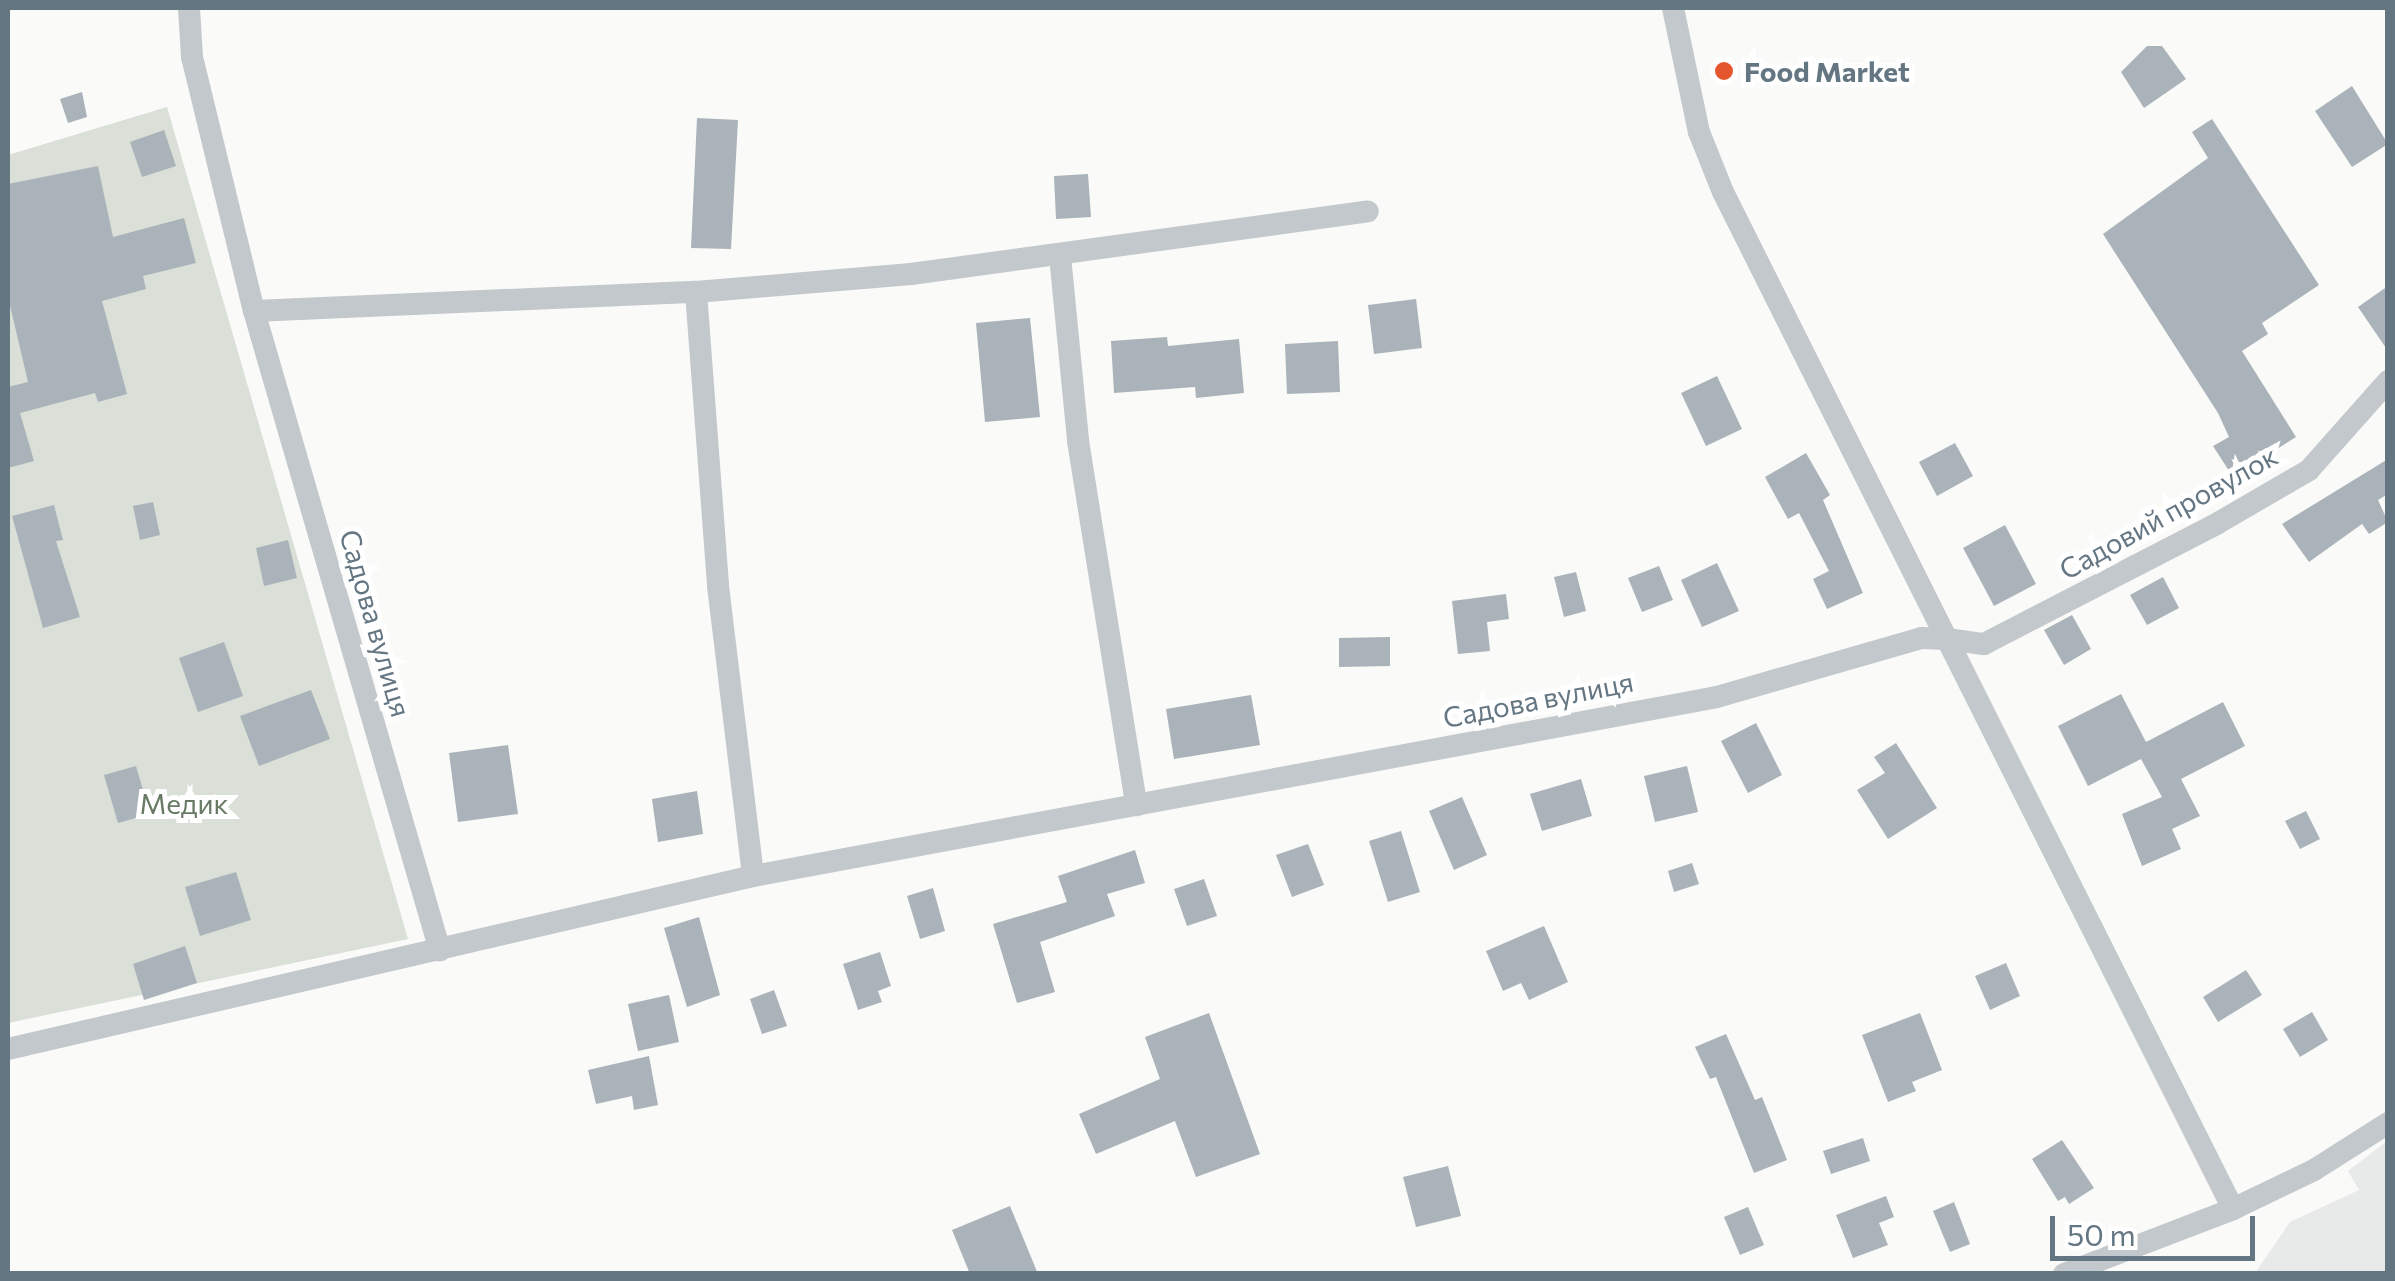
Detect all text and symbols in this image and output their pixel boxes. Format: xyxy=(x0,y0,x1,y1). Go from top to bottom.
place label: Food Market xyxy=(1744,54,1910,88)
marker: Food Market xyxy=(1713,60,1735,82)
street label: Садовий провулок xyxy=(2053,438,2283,586)
street label: Садова вулиця xyxy=(333,526,419,720)
street label: Садова вулиця xyxy=(1440,664,1636,734)
park label: Медик xyxy=(140,786,228,820)
scale bar xyxy=(2055,1196,2260,1258)
text: 50 m xyxy=(2067,1215,2136,1252)

